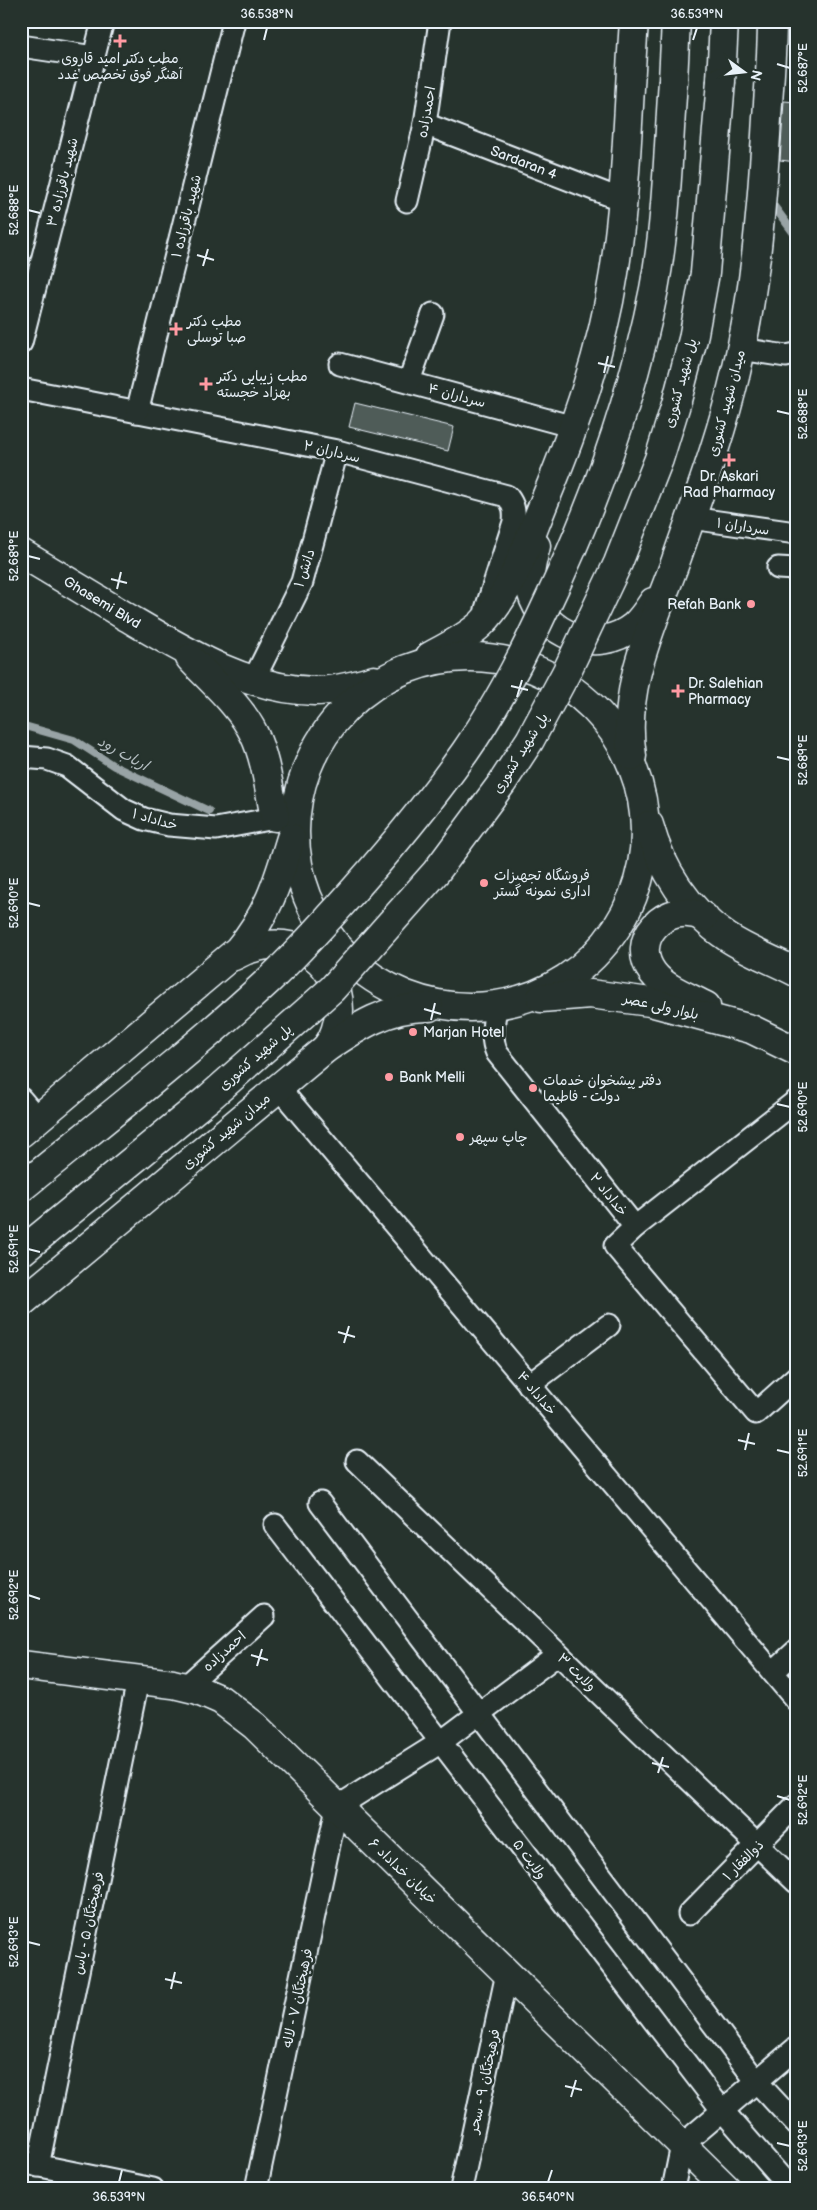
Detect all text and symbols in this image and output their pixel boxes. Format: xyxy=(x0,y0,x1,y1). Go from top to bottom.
text: 36.538°N xyxy=(241,7,293,22)
text: 36.539°N xyxy=(671,7,723,22)
marker: مطب دکتر اميد قاروی آهنگر فوق تخصص غدد xyxy=(113,34,127,48)
text: 52.687°E xyxy=(796,43,811,93)
north arrow xyxy=(720,48,770,98)
place label: مطب دکتر اميد قاروی آهنگر فوق تخصص غدد xyxy=(58,50,183,83)
text: N xyxy=(747,68,766,83)
street label: احمدزاده xyxy=(414,85,439,139)
street label: شهید باقرزاده ۳ xyxy=(43,136,82,229)
street label: Sardaran 4 xyxy=(488,142,560,183)
street label: شهید باقرزاده ۱ xyxy=(168,173,205,259)
text: 52.688°E xyxy=(7,184,22,236)
place label: مطب دکتر صبا توسلی xyxy=(186,313,246,346)
marker: مطب دکتر صبا توسلی xyxy=(169,322,183,336)
street label: پل شهید کشوری xyxy=(660,337,702,430)
street label: میدان شهید کشوری xyxy=(704,348,749,458)
place label: مطب زیبایی دکتر بهزاد خجسته xyxy=(216,368,308,401)
marker: مطب زیبایی دکتر بهزاد خجسته xyxy=(199,377,213,391)
street label: سرداران ۴ xyxy=(426,380,487,411)
text: 52.688°E xyxy=(796,388,811,440)
street label: سرداران ۲ xyxy=(302,437,362,466)
marker: Dr. Askari Rad Pharmacy xyxy=(723,454,735,466)
place label: Dr. Askari Rad Pharmacy xyxy=(683,468,776,501)
street label: سرداران ۱ xyxy=(715,514,771,539)
text: 52.689°E xyxy=(7,530,22,582)
street label: دانش ۱ xyxy=(290,547,319,589)
street label: Ghasemi Blvd xyxy=(60,573,144,632)
place label: Refah Bank xyxy=(667,596,741,613)
marker: Refah Bank xyxy=(745,598,757,610)
place label: Dr. Salehian Pharmacy xyxy=(688,675,763,708)
marker: Dr. Salehian Pharmacy xyxy=(672,685,684,697)
street label: پل شهید کشوری xyxy=(489,710,553,797)
water label: ارباب رود xyxy=(94,732,154,776)
text: 52.689°E xyxy=(796,734,811,786)
street label: خداداد ۱ xyxy=(130,805,180,834)
place label: فروشگاه تجهیزات اداری نمونه گستر xyxy=(493,867,591,900)
text: 52.690°E xyxy=(7,877,22,929)
marker: فروشگاه تجهیزات اداری نمونه گستر xyxy=(478,877,490,889)
street label: بلوار ولی عصر xyxy=(620,989,700,1023)
street label: پل شهید کشوری xyxy=(215,1021,296,1095)
place label: Marjan Hotel xyxy=(423,1024,504,1041)
marker: Marjan Hotel xyxy=(407,1026,419,1038)
place label: Bank Melli xyxy=(399,1069,465,1086)
marker: Bank Melli xyxy=(383,1071,395,1083)
place label: دفتر پیشخوان خدمات دولت - فاطیما xyxy=(543,1072,662,1105)
text: 52.690°E xyxy=(796,1081,811,1133)
marker: دفتر پیشخوان خدمات دولت - فاطیما xyxy=(527,1082,539,1094)
street label: میدان شهید کشوری xyxy=(179,1090,274,1173)
place label: چاپ سپهر xyxy=(469,1129,528,1147)
marker: چاپ سپهر xyxy=(454,1131,466,1143)
street label: خداداد ۲ xyxy=(586,1169,631,1219)
text: 52.691°E xyxy=(7,1225,22,1273)
street label: خداداد ۴ xyxy=(513,1368,560,1419)
text: 52.691°E xyxy=(796,1429,811,1477)
text: 52.692°E xyxy=(7,1570,22,1620)
street label: احمدزاده xyxy=(199,1628,249,1675)
street label: ولایت ۳ xyxy=(554,1650,600,1695)
text: 52.692°E xyxy=(796,1775,811,1825)
street label: خیابان خداداد ۶ xyxy=(365,1835,440,1908)
street label: ولایت ۵ xyxy=(509,1836,550,1883)
street label: ذوالفقار ۱ xyxy=(719,1836,767,1884)
street label: فرهیختگان ۵ - یاس xyxy=(69,1870,108,1976)
text: 52.693°E xyxy=(7,1916,22,1968)
street label: فرهیختگان ۷ - لاله xyxy=(279,1947,316,2049)
street label: فرهیختگان ۹ - سحر xyxy=(465,2027,504,2136)
text: 52.693°E xyxy=(796,2120,811,2172)
text: 36.539°N xyxy=(93,2190,145,2205)
text: 36.540°N xyxy=(522,2190,574,2205)

